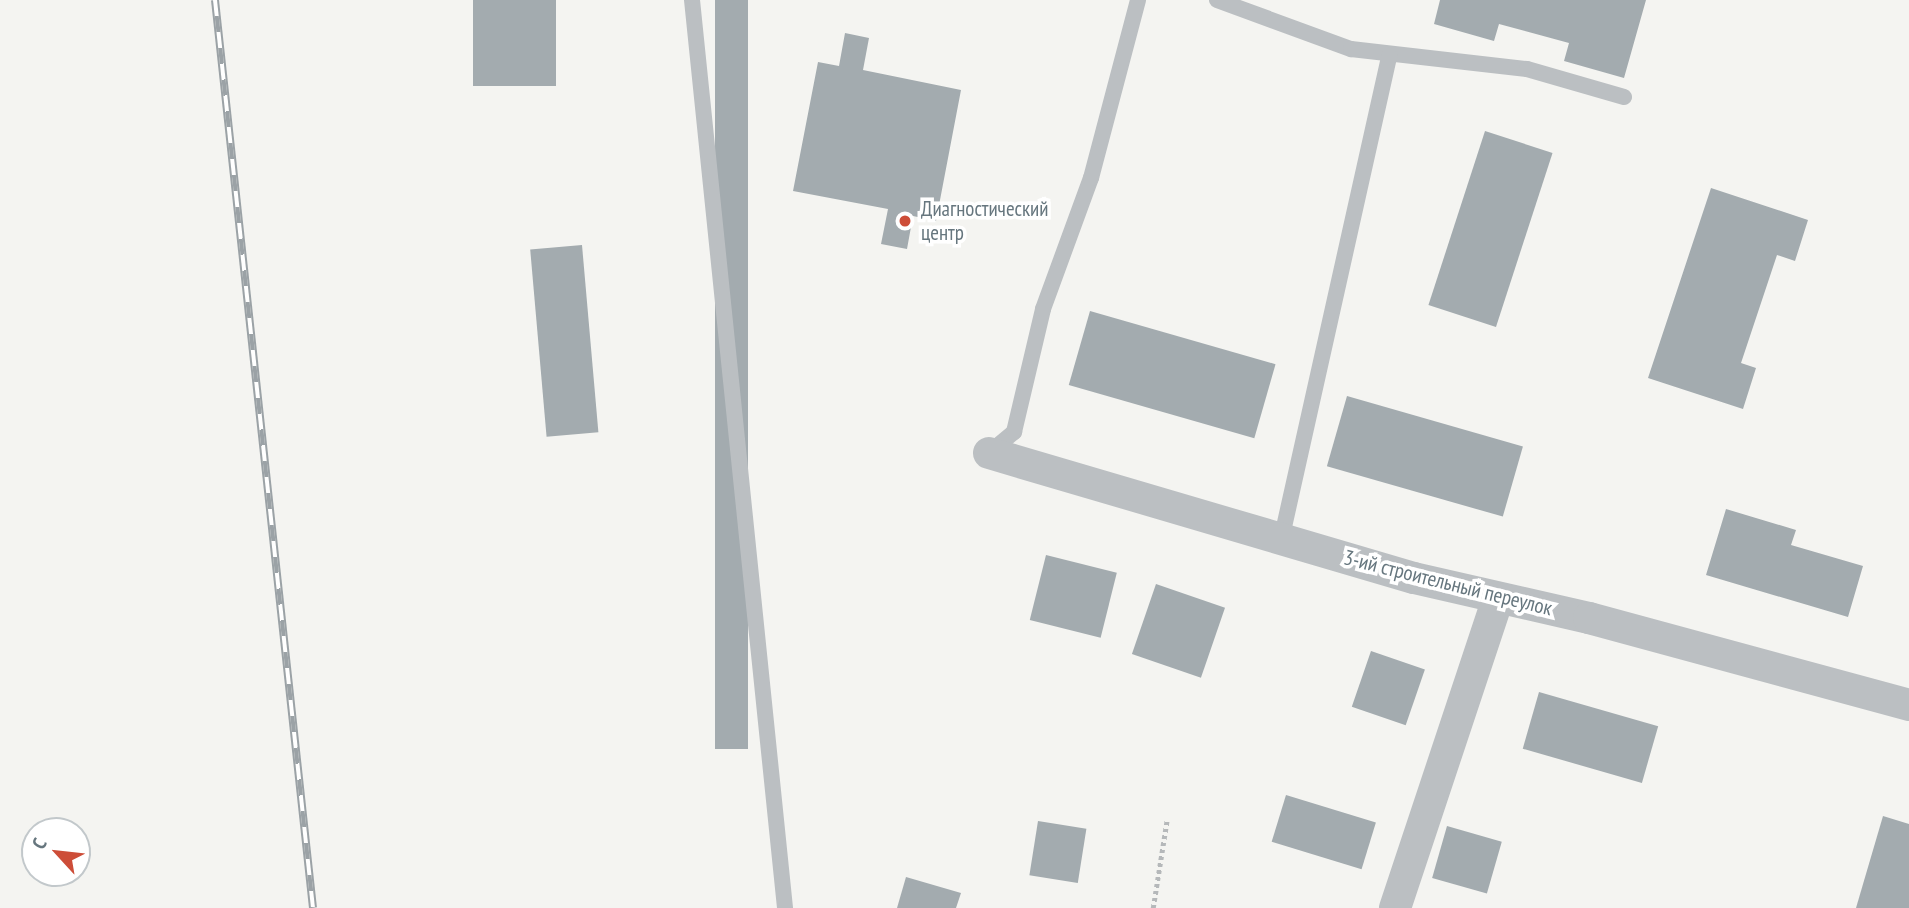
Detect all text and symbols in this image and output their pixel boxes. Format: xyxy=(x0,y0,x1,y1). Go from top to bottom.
place label: Диагностический центр xyxy=(921,196,1048,246)
marker: Диагностический центр xyxy=(895,211,915,231)
street label: 3-ий строительный переулок xyxy=(1341,545,1555,621)
north arrow xyxy=(21,817,91,887)
text: С xyxy=(26,834,52,853)

